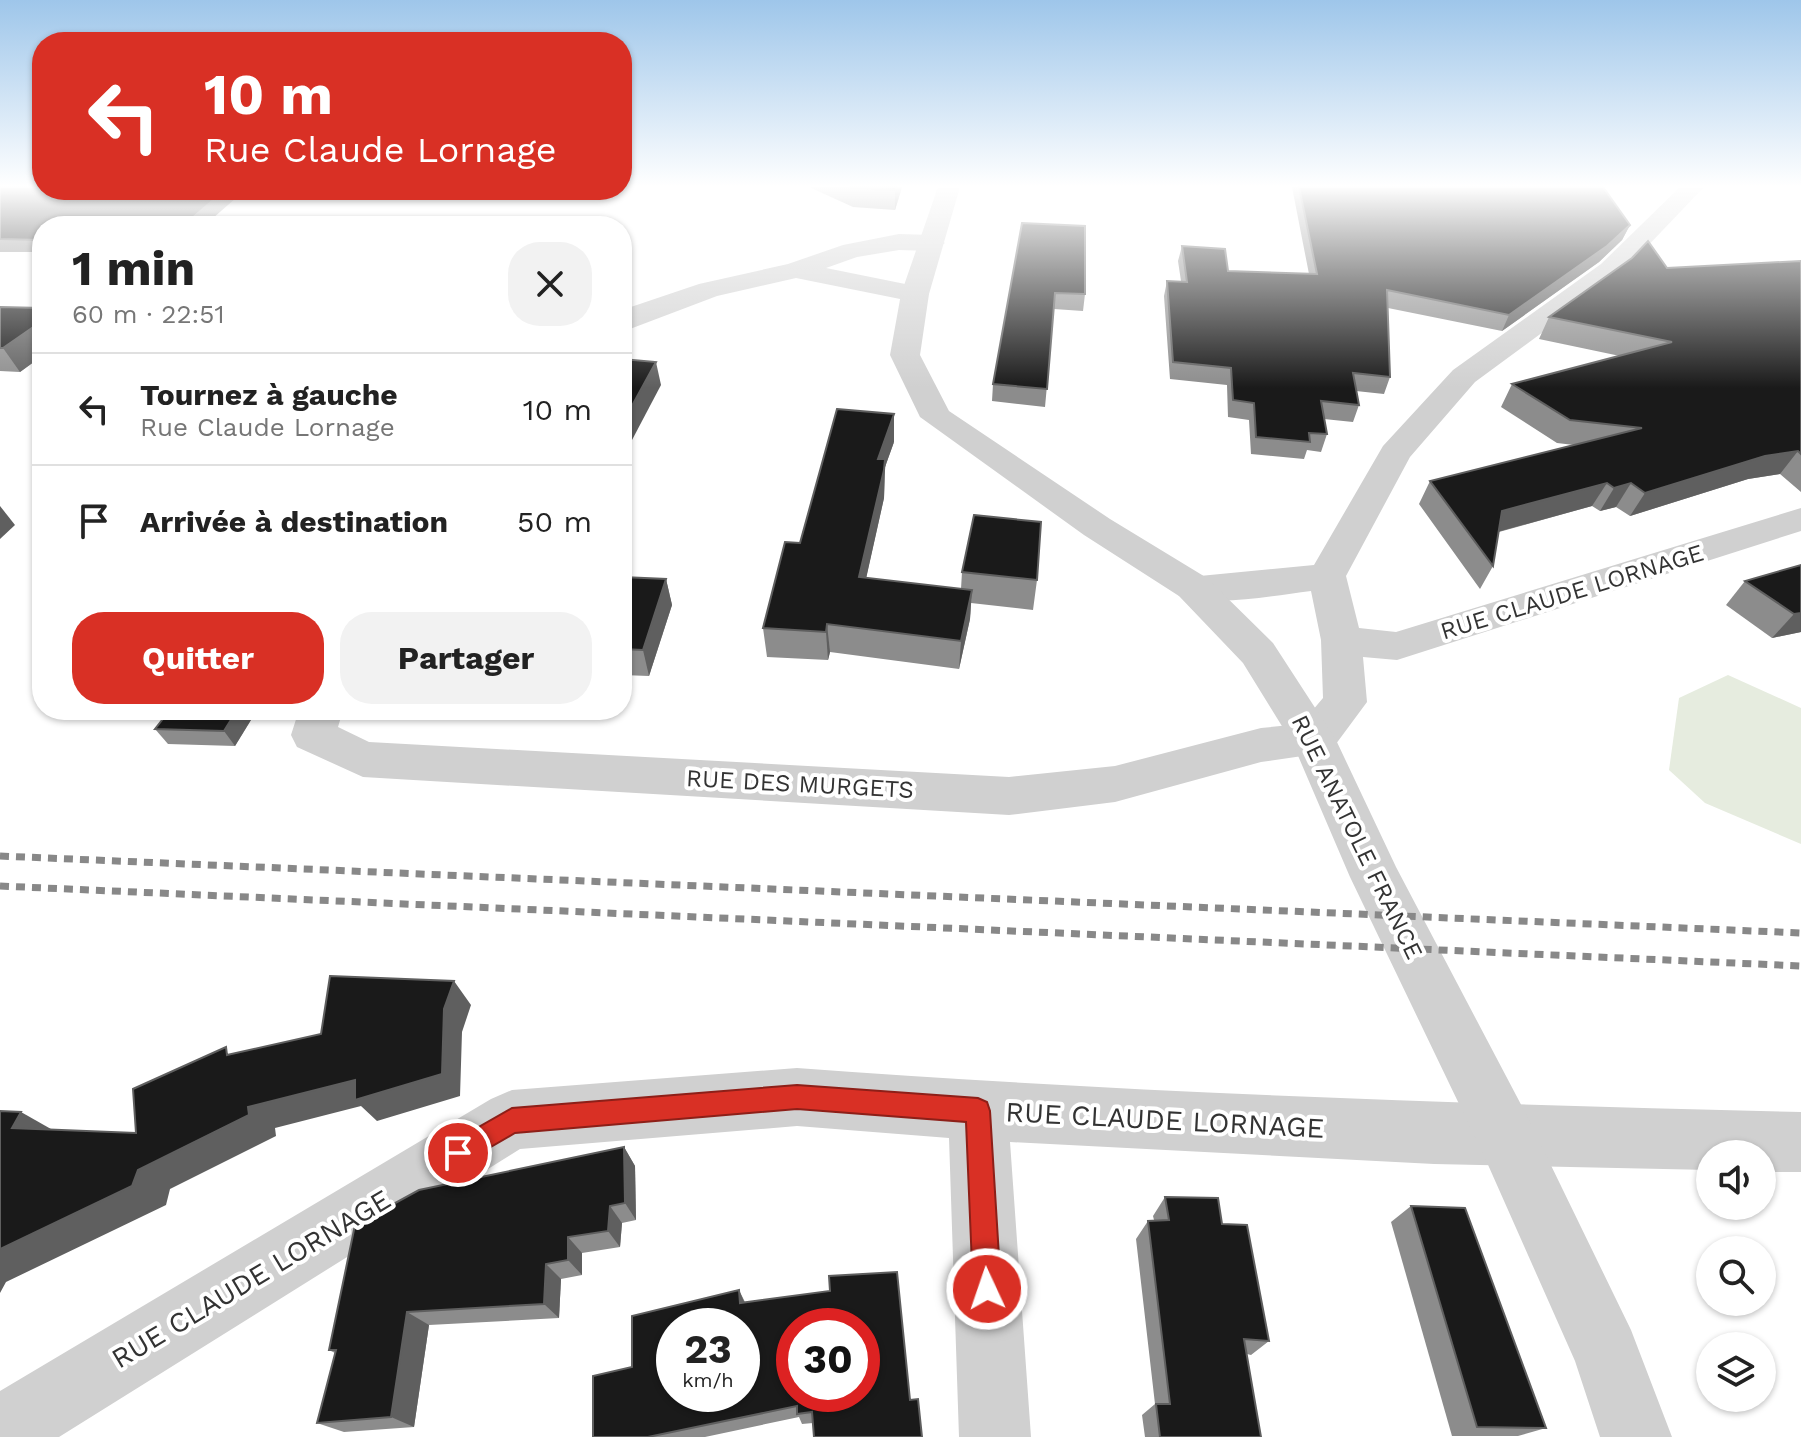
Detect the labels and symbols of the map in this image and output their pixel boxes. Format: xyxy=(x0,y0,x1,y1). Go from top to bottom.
street label: RUE CLAUDE LORNAGE xyxy=(1437,539,1707,645)
street label: RUE ANATOLE FRANCE xyxy=(1286,710,1428,964)
street label: RUE DES MURGETS xyxy=(686,764,914,804)
street label: RUE CLAUDE LORNAGE xyxy=(1005,1095,1325,1145)
pin xyxy=(424,1119,492,1187)
street label: RUE CLAUDE LORNAGE xyxy=(106,1183,396,1375)
position arrow xyxy=(945,1247,1029,1331)
speed limit sign: 30 xyxy=(776,1308,880,1412)

